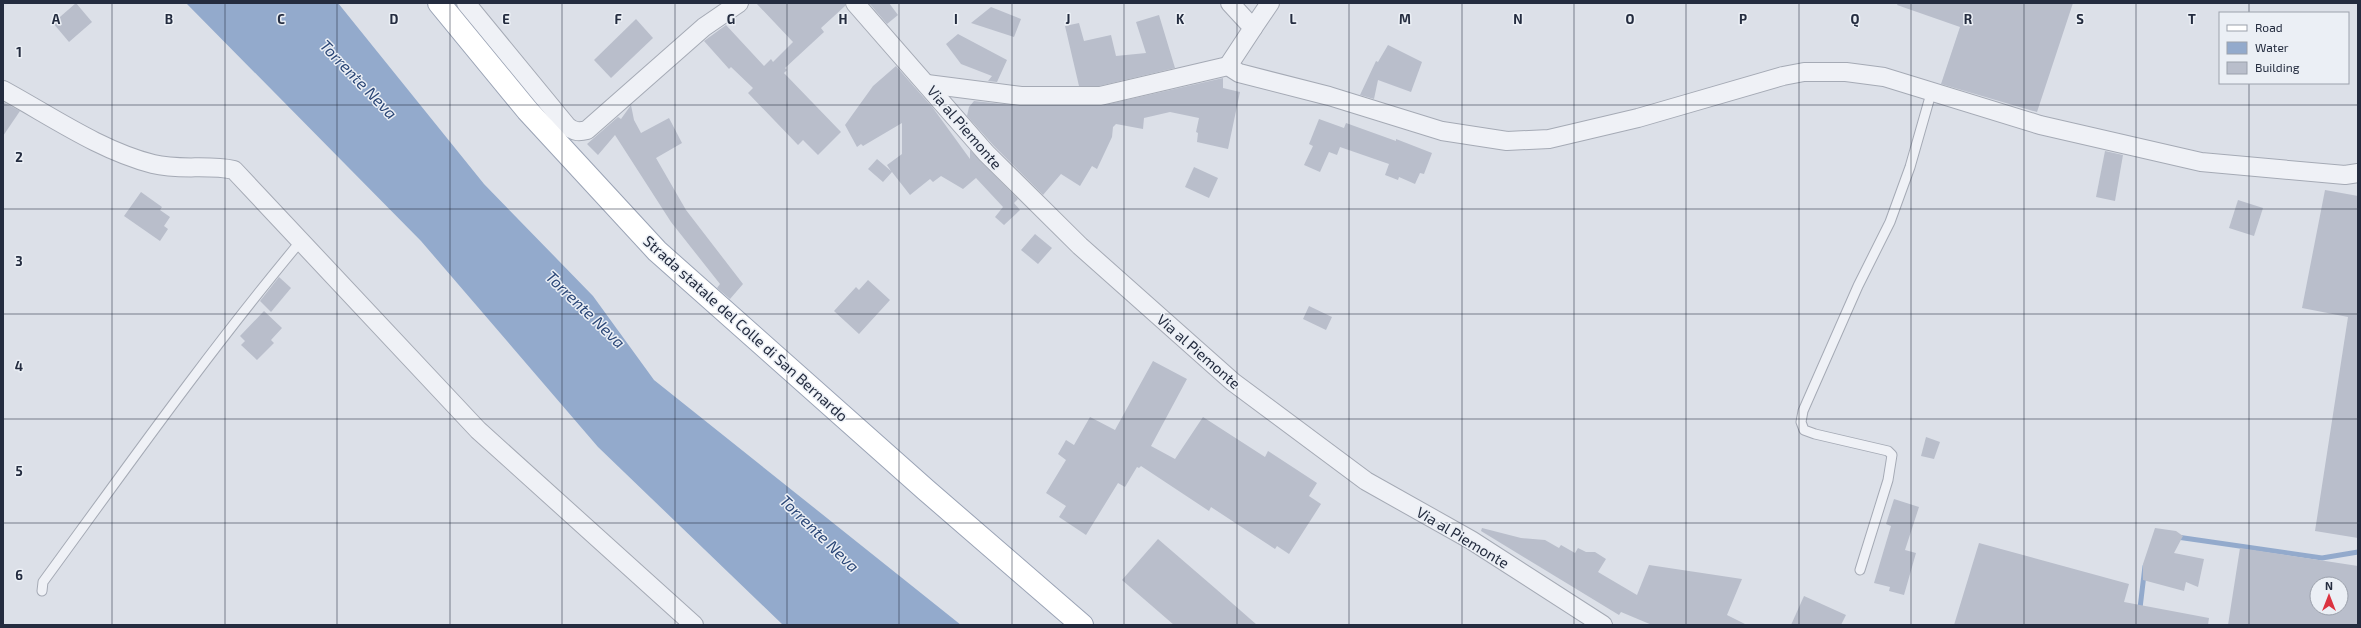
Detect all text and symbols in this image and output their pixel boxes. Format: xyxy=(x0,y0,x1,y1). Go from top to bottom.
text: A xyxy=(52,11,61,27)
text: B xyxy=(165,11,173,27)
text: C xyxy=(277,11,285,27)
text: D xyxy=(390,11,399,27)
text: E xyxy=(502,11,510,27)
text: F xyxy=(614,11,622,27)
text: G xyxy=(727,11,735,27)
text: H xyxy=(839,11,848,27)
text: I xyxy=(954,11,958,27)
text: J xyxy=(1066,11,1070,27)
text: K xyxy=(1176,11,1185,27)
text: L xyxy=(1290,11,1297,27)
text: M xyxy=(1399,11,1411,27)
text: N xyxy=(1513,11,1523,27)
text: O xyxy=(1626,11,1635,27)
text: P xyxy=(1739,11,1747,27)
text: Q xyxy=(1851,11,1860,28)
text: R xyxy=(1964,11,1973,27)
text: S xyxy=(2076,11,2084,27)
text: T xyxy=(2188,11,2196,27)
legend xyxy=(2219,12,2349,84)
text: Road xyxy=(2255,20,2283,34)
water label: Torrente Neva xyxy=(317,35,401,123)
text: Water xyxy=(2255,40,2289,54)
text: 1 xyxy=(16,44,22,60)
text: Building xyxy=(2255,60,2300,74)
street label: Via al Piemonte xyxy=(924,82,1006,172)
text: 2 xyxy=(15,149,23,165)
street label: Strada statale del Colle di San Bernardo xyxy=(640,231,852,425)
text: 3 xyxy=(15,253,23,269)
water label: Torrente Neva xyxy=(542,267,630,351)
street label: Via al Piemonte xyxy=(1154,310,1244,392)
text: 4 xyxy=(15,358,23,374)
text: 5 xyxy=(15,463,23,479)
water label: Torrente Neva xyxy=(776,491,864,575)
street label: Via al Piemonte xyxy=(1413,502,1513,572)
text: 6 xyxy=(15,567,23,583)
north arrow xyxy=(2309,576,2349,616)
text: N xyxy=(2325,579,2333,592)

